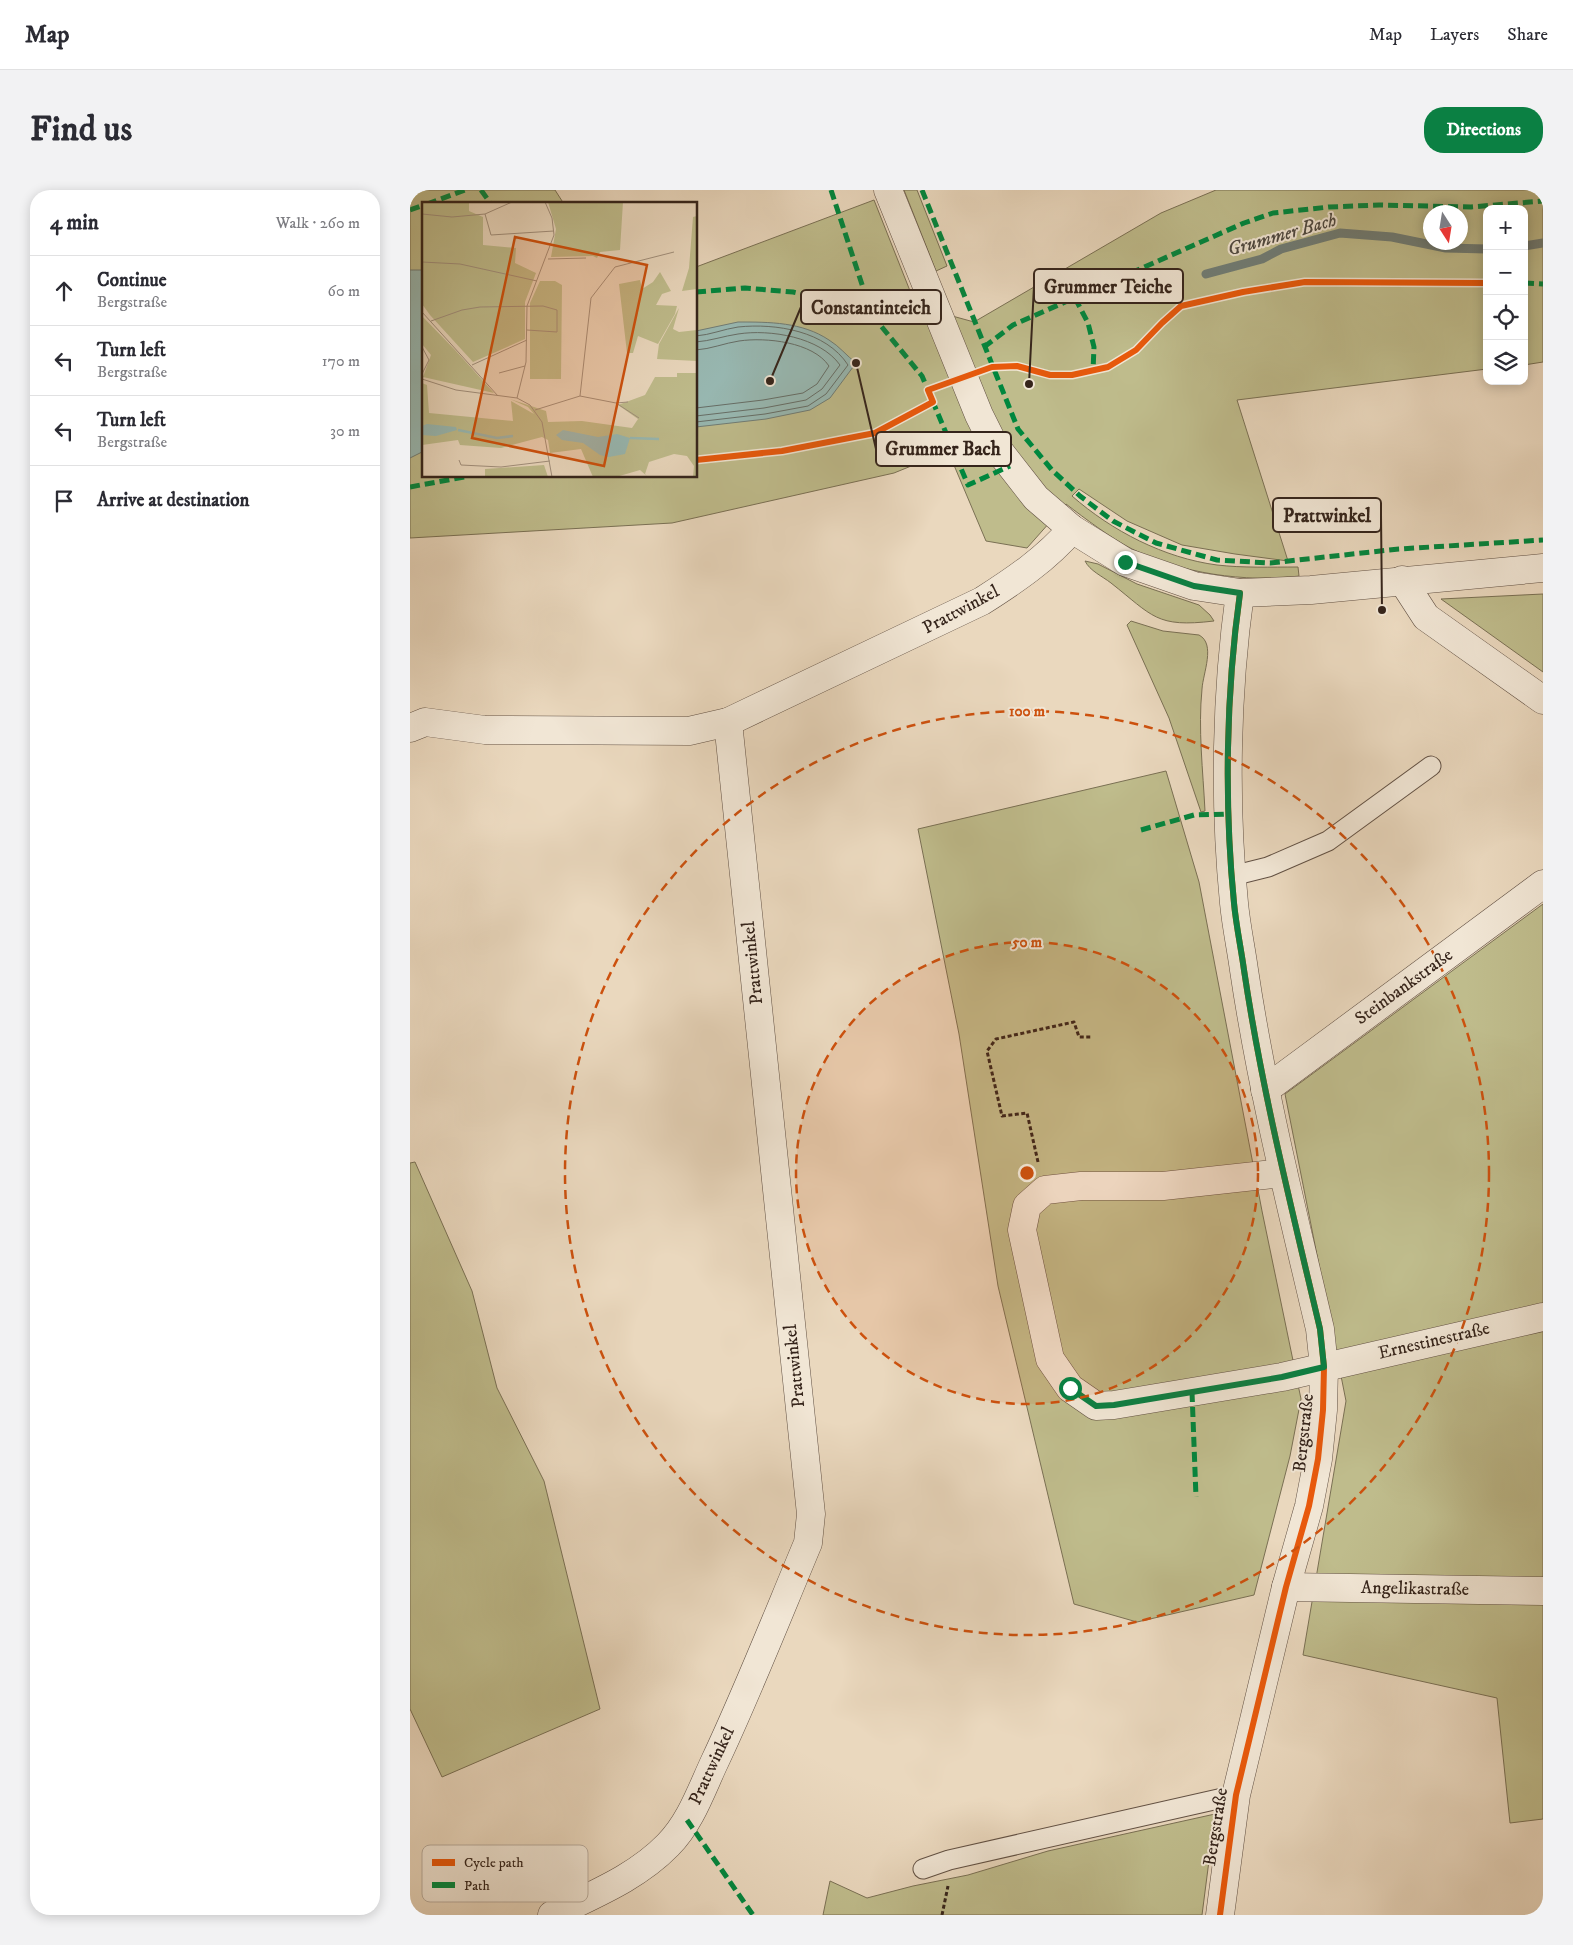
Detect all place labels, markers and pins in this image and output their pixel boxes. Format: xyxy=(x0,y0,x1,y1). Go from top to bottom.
callout: Grummer Teiche xyxy=(1034,269,1183,303)
callout: Constantinteich xyxy=(801,290,941,324)
callout: Grummer Bach xyxy=(876,432,1011,466)
callout: Prattwinkel xyxy=(1273,498,1381,532)
centre of rings xyxy=(1018,1164,1036,1182)

